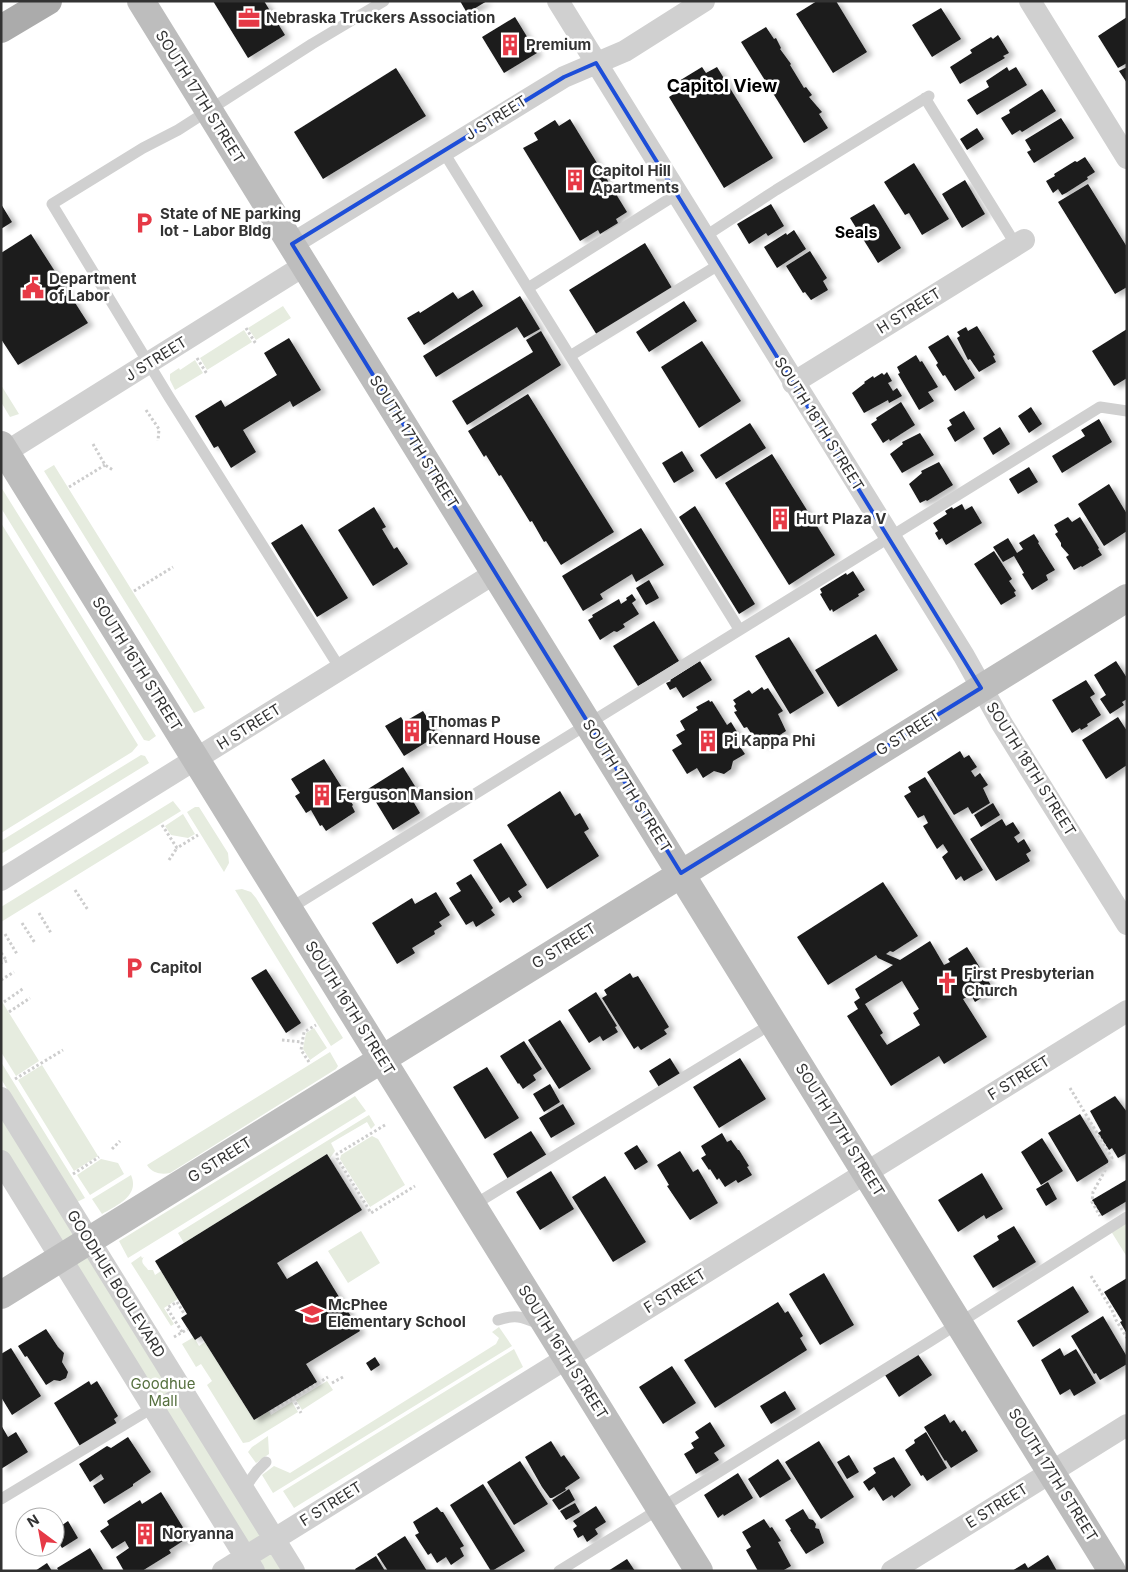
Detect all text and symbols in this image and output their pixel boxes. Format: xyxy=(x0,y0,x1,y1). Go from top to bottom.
office icon: Nebraska Truckers Association xyxy=(236,5,262,31)
place label: Nebraska Truckers Association xyxy=(266,8,495,27)
street label: SOUTH 17TH STREET xyxy=(152,27,249,167)
building icon: Premium xyxy=(497,32,523,58)
place label: Premium xyxy=(526,35,591,54)
district label: Capitol View xyxy=(667,75,778,96)
street label: J STREET xyxy=(461,91,530,144)
place label: Capitol Hill Apartments xyxy=(592,161,679,197)
building icon: Capitol Hill Apartments xyxy=(562,167,588,193)
place label: State of NE parking lot - Labor Bldg xyxy=(160,204,301,240)
parking icon: State of NE parking lot - Labor Bldg xyxy=(131,210,157,236)
district label: Seals xyxy=(835,222,877,242)
place label: Department of Labor xyxy=(49,269,137,305)
public building icon: Department of Labor xyxy=(20,275,46,301)
street label: H STREET xyxy=(873,283,944,338)
street label: J STREET xyxy=(121,332,190,385)
street label: SOUTH 18TH STREET xyxy=(770,353,868,494)
street label: SOUTH 17TH STREET xyxy=(366,372,463,512)
building icon: Hurt Plaza V xyxy=(767,506,793,532)
place label: Hurt Plaza V xyxy=(796,509,887,528)
street label: SOUTH 16TH STREET xyxy=(88,593,186,734)
street label: SOUTH 18TH STREET xyxy=(982,698,1080,839)
street label: H STREET xyxy=(213,699,284,754)
street label: G STREET xyxy=(872,705,943,760)
place label: Thomas P Kennard House xyxy=(428,712,540,748)
street label: SOUTH 17TH STREET xyxy=(579,716,676,856)
building icon: Thomas P Kennard House xyxy=(399,718,425,744)
building icon: Pi Kappa Phi xyxy=(695,728,721,754)
place label: Pi Kappa Phi xyxy=(724,731,815,750)
building icon: Ferguson Mansion xyxy=(309,782,335,808)
place label: Ferguson Mansion xyxy=(338,785,473,804)
street label: G STREET xyxy=(528,918,599,973)
street label: SOUTH 16TH STREET xyxy=(301,937,399,1078)
parking icon: Capitol xyxy=(121,955,147,981)
place label: Capitol xyxy=(150,958,202,977)
place label: First Presbyterian Church xyxy=(964,964,1094,1000)
church icon: First Presbyterian Church xyxy=(934,970,960,996)
street label: F STREET xyxy=(984,1051,1053,1104)
street label: SOUTH 17TH STREET xyxy=(792,1060,889,1200)
street label: G STREET xyxy=(184,1132,255,1187)
street label: GOODHUE BOULEVARD xyxy=(63,1206,170,1361)
street label: F STREET xyxy=(640,1264,709,1317)
street label: SOUTH 16TH STREET xyxy=(514,1281,612,1422)
place label: McPhee Elementary School xyxy=(328,1295,466,1331)
school or university icon: McPhee Elementary School xyxy=(299,1301,325,1327)
park label: Goodhue Mall xyxy=(131,1374,195,1410)
street label: SOUTH 17TH STREET xyxy=(1005,1405,1102,1545)
street label: F STREET xyxy=(296,1477,365,1530)
street label: E STREET xyxy=(962,1479,1031,1532)
north arrow xyxy=(15,1507,65,1557)
text: N xyxy=(24,1511,42,1531)
building icon: Noryanna xyxy=(132,1521,158,1547)
place label: Noryanna xyxy=(162,1524,234,1543)

